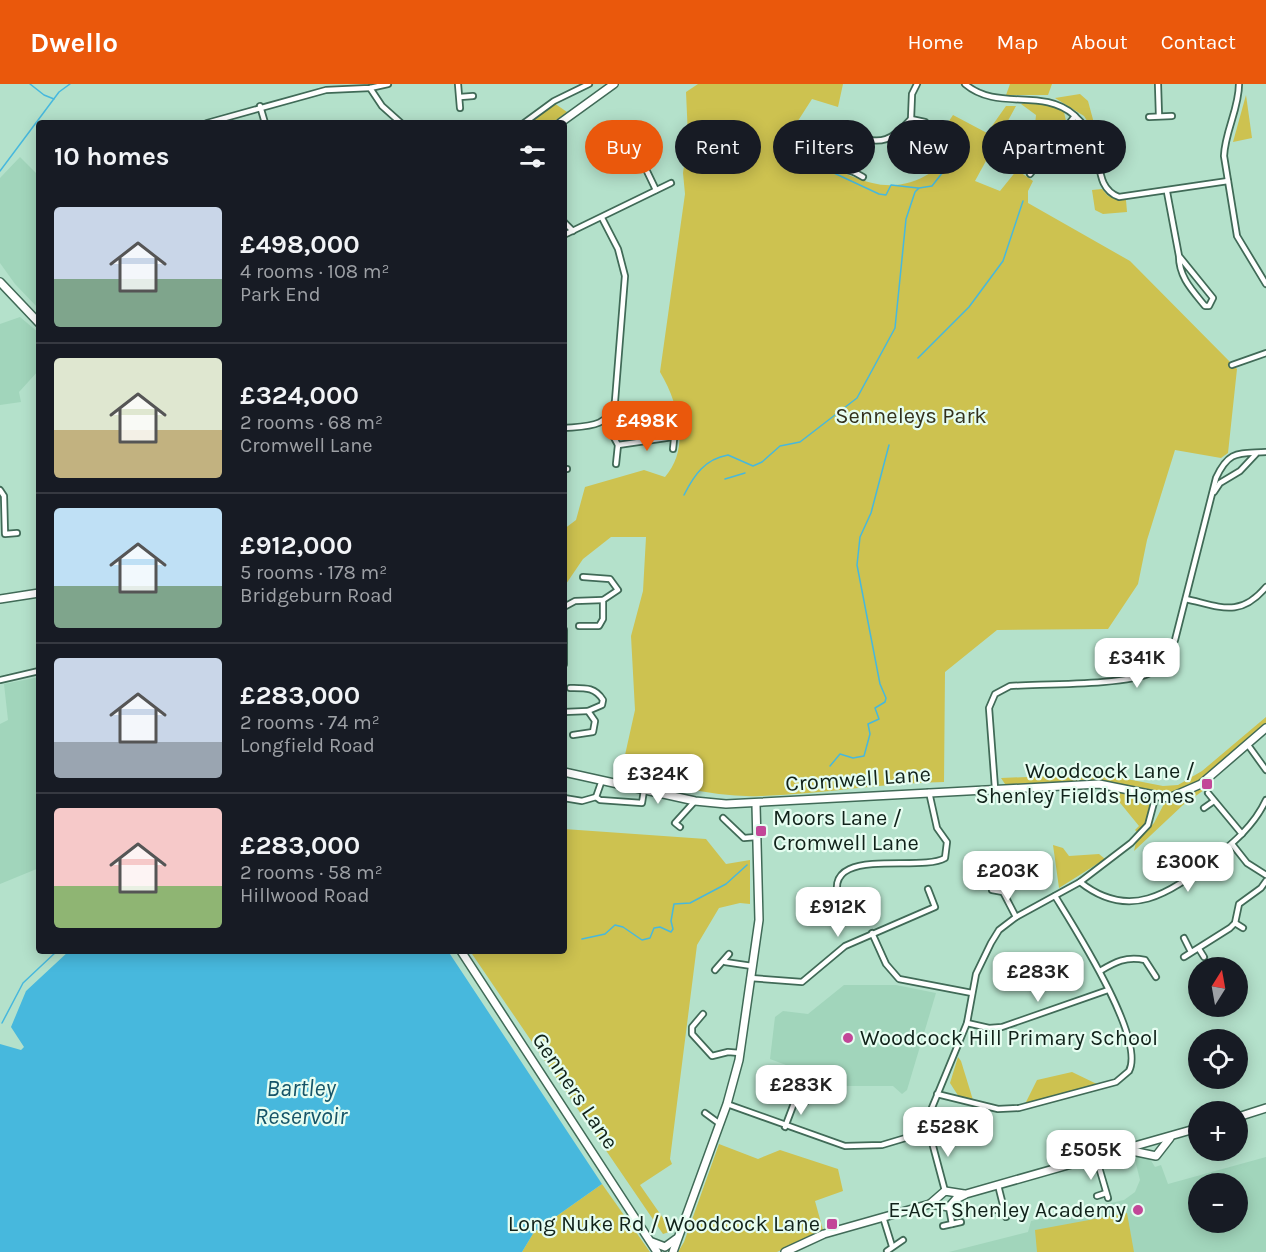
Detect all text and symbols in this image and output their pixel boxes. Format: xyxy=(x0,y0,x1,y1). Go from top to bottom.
text: Dwello xyxy=(30,26,118,59)
text: Home xyxy=(908,30,964,54)
text: Map xyxy=(997,30,1038,54)
text: About xyxy=(1071,30,1128,54)
text: Contact xyxy=(1161,30,1236,54)
chip: Buy xyxy=(585,120,663,174)
chip: Rent xyxy=(675,120,761,174)
chip: Filters xyxy=(773,120,875,174)
chip: New xyxy=(887,120,970,174)
chip: Apartment xyxy=(982,120,1126,174)
icon: filters xyxy=(516,140,549,173)
text: 10 homes xyxy=(54,141,169,172)
text: £498,000 xyxy=(240,229,360,260)
icon: home xyxy=(102,231,174,303)
text: 4 rooms · 108 m² xyxy=(240,260,390,283)
text: Park End xyxy=(240,283,321,306)
text: £324,000 xyxy=(240,380,359,411)
icon: home xyxy=(102,382,174,454)
pin: £498K xyxy=(605,401,689,452)
park label: Senneleys Park xyxy=(835,403,987,429)
text: £498K xyxy=(616,409,678,432)
text: 2 rooms · 68 m² xyxy=(240,411,383,434)
text: Cromwell Lane xyxy=(240,434,373,457)
text: £912,000 xyxy=(240,530,352,561)
icon: home xyxy=(102,532,174,604)
text: 5 rooms · 178 m² xyxy=(240,561,387,584)
text: Bridgeburn Road xyxy=(240,584,393,607)
pin: £341K xyxy=(1095,638,1179,689)
text: £341K xyxy=(1109,646,1165,669)
text: £283,000 xyxy=(240,680,360,711)
icon: home xyxy=(102,682,174,754)
text: 2 rooms · 74 m² xyxy=(240,711,380,734)
text: Longfield Road xyxy=(240,734,375,757)
pin: £324K xyxy=(616,754,700,805)
place label: Woodcock Lane / Shenley Fields Homes xyxy=(975,758,1195,809)
street label: Cromwell Lane xyxy=(784,761,932,797)
text: £324K xyxy=(627,762,689,785)
marker: Woodcock Lane / Shenley Fields Homes xyxy=(1200,777,1214,791)
place label: Moors Lane / Cromwell Lane xyxy=(773,805,919,856)
marker: Moors Lane / Cromwell Lane xyxy=(754,824,768,838)
text: £283,000 xyxy=(240,830,360,861)
icon: home xyxy=(102,832,174,904)
pin: £300K xyxy=(1146,842,1230,893)
text: £300K xyxy=(1157,850,1219,873)
pin: £203K xyxy=(966,851,1050,902)
text: £203K xyxy=(977,859,1039,882)
text: 2 rooms · 58 m² xyxy=(240,861,383,884)
text: Hillwood Road xyxy=(240,884,370,907)
pin: £912K xyxy=(796,887,880,938)
text: £912K xyxy=(810,895,866,918)
pin: £283K xyxy=(996,952,1080,1003)
north arrow xyxy=(1188,957,1248,1017)
map controls xyxy=(1188,957,1248,1233)
text: £283K xyxy=(1007,960,1069,983)
place label: Woodcock Hill Primary School xyxy=(860,1025,1158,1051)
street label: Genners Lane xyxy=(526,1028,624,1154)
button: locate xyxy=(1188,1029,1248,1089)
marker: Woodcock Hill Primary School xyxy=(841,1031,855,1045)
pin: £283K xyxy=(759,1065,843,1116)
text: £283K xyxy=(770,1073,832,1096)
water label: Bartley Reservoir xyxy=(255,1074,348,1130)
button: + xyxy=(1188,1101,1248,1161)
pin: £528K xyxy=(906,1107,990,1158)
text: £528K xyxy=(917,1115,979,1138)
pin: £505K xyxy=(1049,1130,1133,1181)
text: £505K xyxy=(1060,1138,1122,1161)
button: − xyxy=(1188,1173,1248,1233)
place label: E-ACT Shenley Academy xyxy=(888,1197,1126,1223)
marker: E-ACT Shenley Academy xyxy=(1131,1203,1145,1217)
place label: Long Nuke Rd / Woodcock Lane xyxy=(508,1211,820,1237)
marker: Long Nuke Rd / Woodcock Lane xyxy=(825,1217,839,1231)

